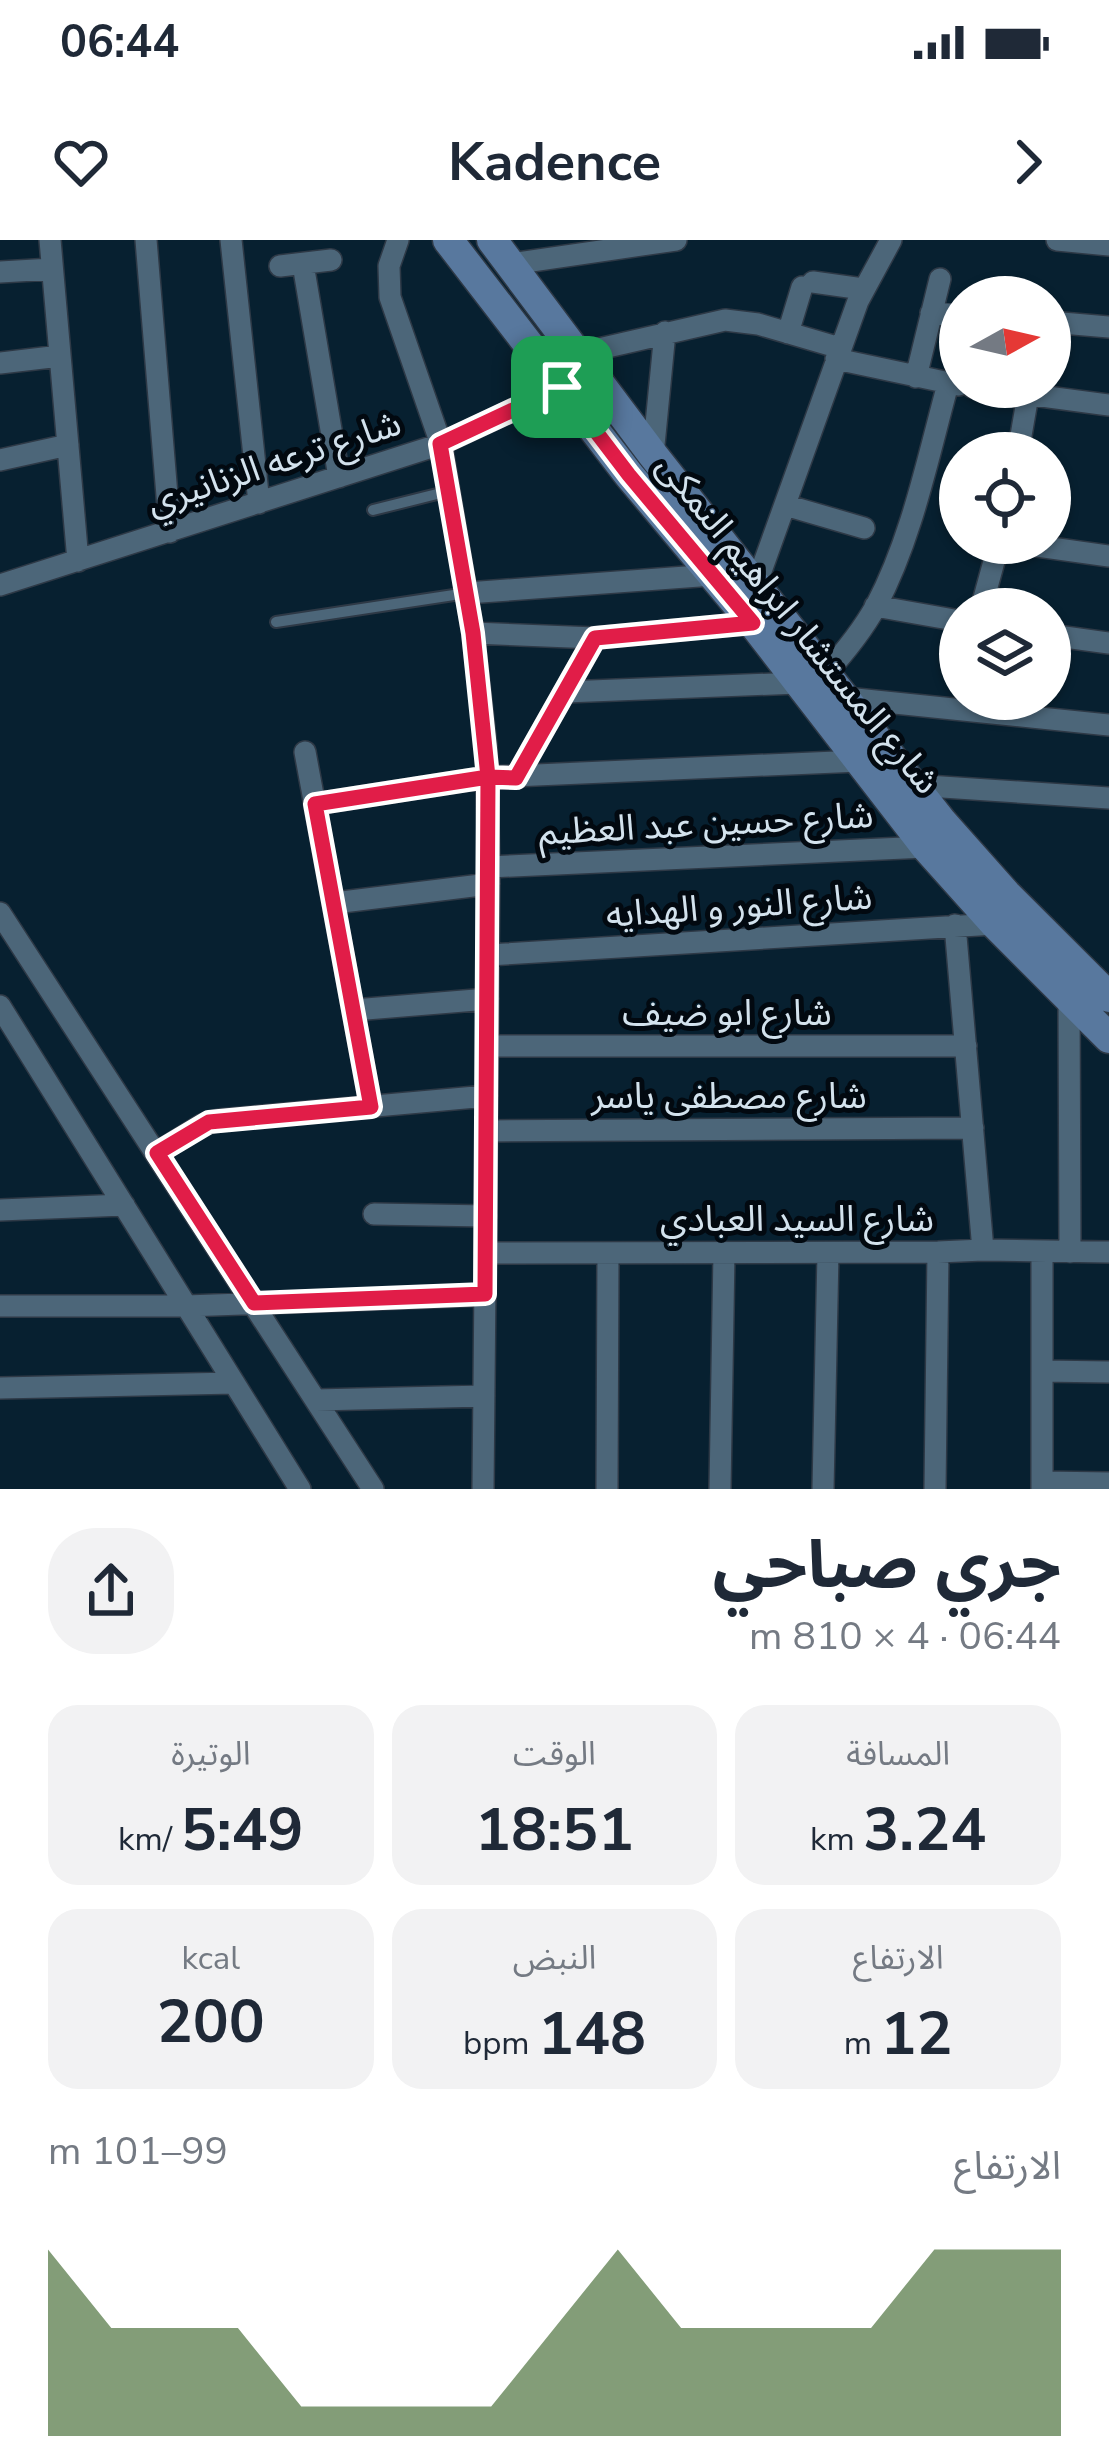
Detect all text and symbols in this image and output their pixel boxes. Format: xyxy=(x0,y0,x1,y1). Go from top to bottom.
text: 06:44 xyxy=(60,12,179,73)
text: Kadence xyxy=(448,125,661,199)
icon: heart xyxy=(48,129,114,195)
icon: forward xyxy=(995,129,1061,195)
north arrow xyxy=(939,276,1071,408)
map controls xyxy=(939,276,1071,720)
pin xyxy=(511,336,613,438)
icon: arrive xyxy=(529,354,595,420)
street label: شارع ترعه الزنانيري xyxy=(141,399,408,529)
button: locate xyxy=(939,432,1071,564)
street label: شارع المستشار ابراهيم النمكى xyxy=(644,443,951,806)
button: layers xyxy=(939,588,1071,720)
street label: شارع حسين عبد العظيم xyxy=(537,791,875,859)
street label: شارع النور و الهدايه xyxy=(604,872,874,941)
street label: شارع ابو ضيف xyxy=(622,989,832,1039)
street label: شارع مصطفى ياسر xyxy=(590,1072,867,1122)
street label: شارع السيد العبادي xyxy=(660,1195,934,1246)
text: جري صباحي xyxy=(713,1520,1061,1610)
button: share xyxy=(48,1528,174,1654)
text: 06:44 · 4 × 810 m xyxy=(749,1610,1061,1663)
text: الوتيرة xyxy=(171,1732,251,1777)
text: الوقت xyxy=(513,1732,596,1777)
text: المسافة xyxy=(846,1732,950,1777)
text: 5:49 xyxy=(181,1789,304,1871)
text: 18:51 xyxy=(475,1789,634,1871)
text: 3.24 xyxy=(863,1789,986,1871)
text: /km xyxy=(118,1817,181,1862)
text: km xyxy=(810,1817,863,1862)
text: kcal xyxy=(182,1936,240,1981)
text: النبض xyxy=(513,1936,596,1981)
text: الارتفاع xyxy=(853,1936,944,1981)
text: 200 xyxy=(157,1981,265,2063)
text: 148 xyxy=(538,1993,646,2075)
text: 12 xyxy=(881,1993,953,2075)
text: bpm xyxy=(463,2021,538,2066)
text: m xyxy=(844,2021,881,2066)
text: 99–101 m xyxy=(48,2125,228,2178)
text: الارتفاع xyxy=(954,2140,1061,2193)

